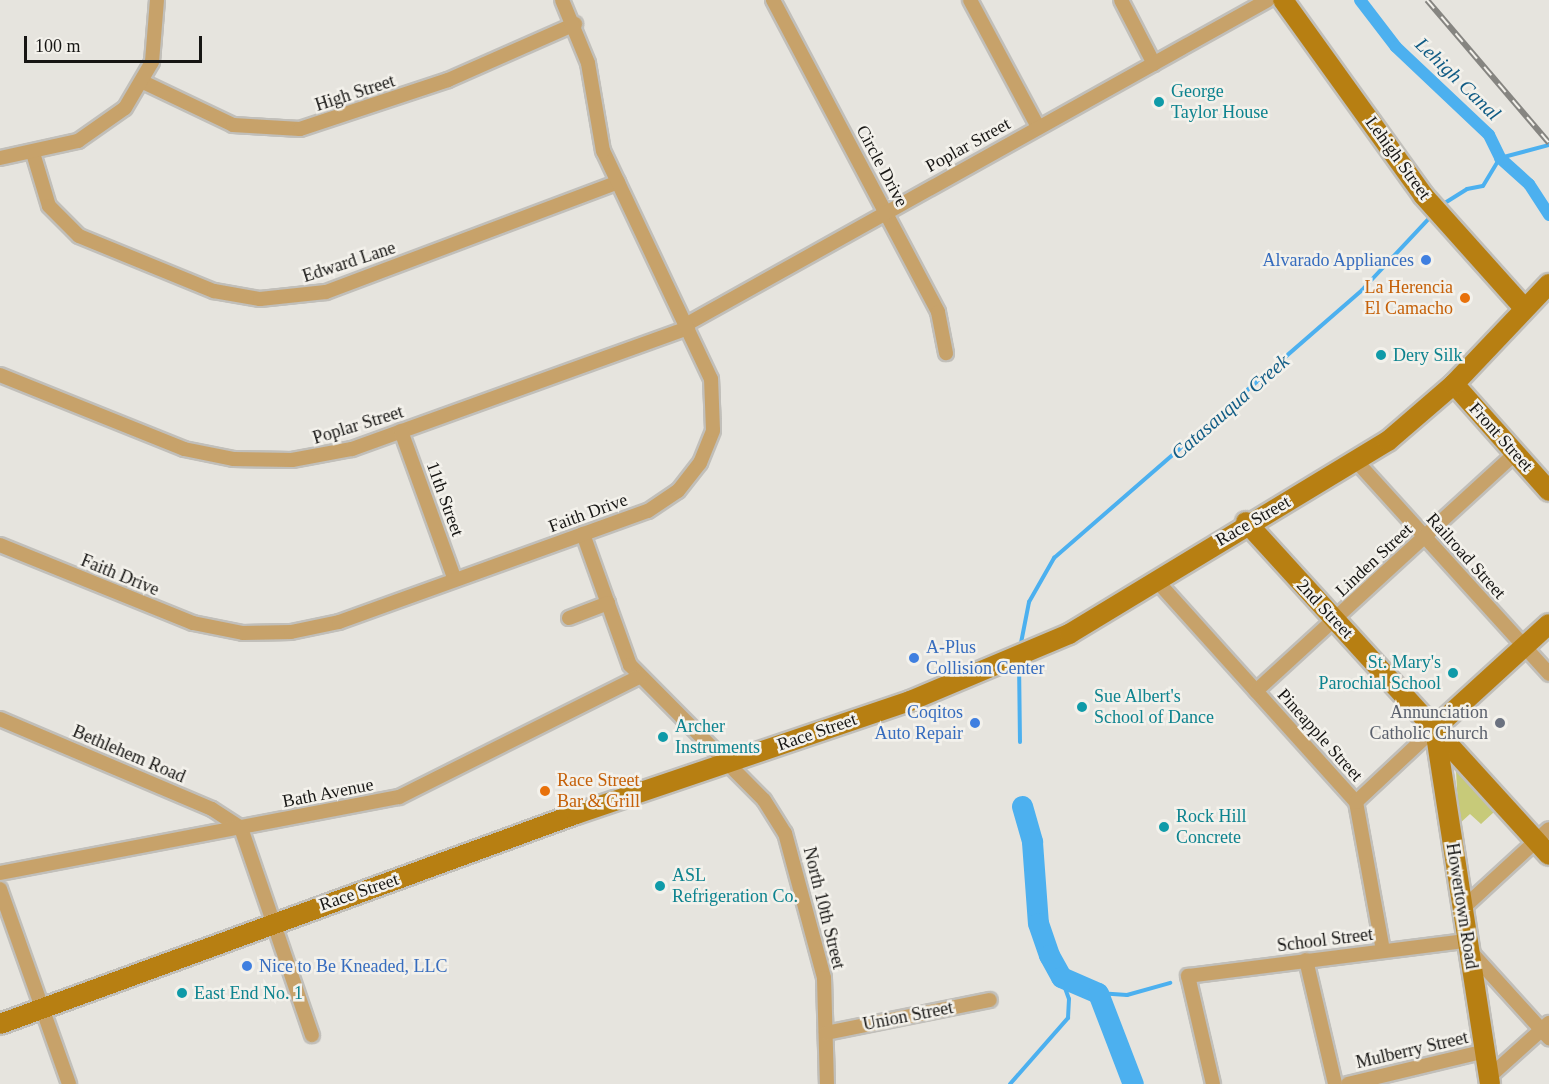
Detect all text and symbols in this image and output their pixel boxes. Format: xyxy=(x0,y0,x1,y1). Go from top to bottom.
scale bar xyxy=(27,24,206,62)
water label: Lehigh Canal xyxy=(1410,32,1506,126)
text: 100 m xyxy=(35,36,81,56)
street label: High Street xyxy=(312,70,398,116)
place label: George Taylor House xyxy=(1171,81,1268,124)
marker: George Taylor House xyxy=(1152,95,1166,109)
street label: Lehigh Street xyxy=(1361,112,1435,204)
street label: Poplar Street xyxy=(922,113,1014,177)
street label: Circle Drive xyxy=(851,121,913,211)
street label: Edward Lane xyxy=(300,237,398,287)
place label: Alvarado Appliances xyxy=(1262,249,1414,271)
marker: Alvarado Appliances xyxy=(1419,253,1433,267)
place label: La Herencia El Camacho xyxy=(1365,277,1453,320)
marker: La Herencia El Camacho xyxy=(1458,291,1472,305)
place label: Dery Silk xyxy=(1393,344,1462,366)
marker: Dery Silk xyxy=(1374,348,1388,362)
water label: Catasauqua Creek xyxy=(1166,349,1294,465)
street label: Front Street xyxy=(1464,398,1538,476)
street label: Poplar Street xyxy=(310,401,406,449)
street label: 11th Street xyxy=(422,459,468,539)
street label: Faith Drive xyxy=(546,489,630,537)
street label: Race Street xyxy=(1212,491,1294,551)
street label: Railroad Street xyxy=(1422,508,1510,604)
street label: Linden Street xyxy=(1331,519,1417,601)
street label: Faith Drive xyxy=(78,550,162,600)
street label: 2nd Street xyxy=(1292,575,1358,643)
place label: A-Plus Collision Center xyxy=(926,637,1044,680)
marker: A-Plus Collision Center xyxy=(907,651,921,665)
place label: St. Mary's Parochial School xyxy=(1319,652,1441,694)
marker: St. Mary's Parochial School xyxy=(1446,666,1460,680)
street label: Pineapple Street xyxy=(1273,684,1367,786)
place label: Sue Albert's School of Dance xyxy=(1094,686,1214,728)
marker: Sue Albert's School of Dance xyxy=(1075,700,1089,714)
place label: Coqitos Auto Repair xyxy=(875,702,963,744)
place label: Annunciation Catholic Church xyxy=(1370,702,1488,744)
street label: Race Street xyxy=(775,708,859,756)
place label: Archer Instruments xyxy=(675,716,760,758)
marker: Coqitos Auto Repair xyxy=(968,716,982,730)
marker: Annunciation Catholic Church xyxy=(1493,716,1507,730)
street label: Bethlehem Road xyxy=(69,721,189,787)
marker: Archer Instruments xyxy=(656,730,670,744)
place label: Race Street Bar & Grill xyxy=(557,770,640,812)
street label: Bath Avenue xyxy=(280,774,376,812)
marker: Race Street Bar & Grill xyxy=(538,784,552,798)
place label: Rock Hill Concrete xyxy=(1176,806,1246,848)
marker: Rock Hill Concrete xyxy=(1157,820,1171,834)
street label: Howertown Road xyxy=(1441,841,1483,971)
street label: North 10th Street xyxy=(798,845,850,971)
place label: ASL Refrigeration Co. xyxy=(672,865,798,908)
street label: Race Street xyxy=(317,868,401,916)
marker: ASL Refrigeration Co. xyxy=(653,879,667,893)
street label: School Street xyxy=(1276,923,1374,957)
place label: Nice to Be Kneaded, LLC xyxy=(259,955,447,977)
marker: Nice to Be Kneaded, LLC xyxy=(240,959,254,973)
place label: East End No. 1 xyxy=(194,982,303,1004)
marker: East End No. 1 xyxy=(175,986,189,1000)
street label: Union Street xyxy=(861,997,955,1035)
street label: Mulberry Street xyxy=(1354,1027,1470,1073)

